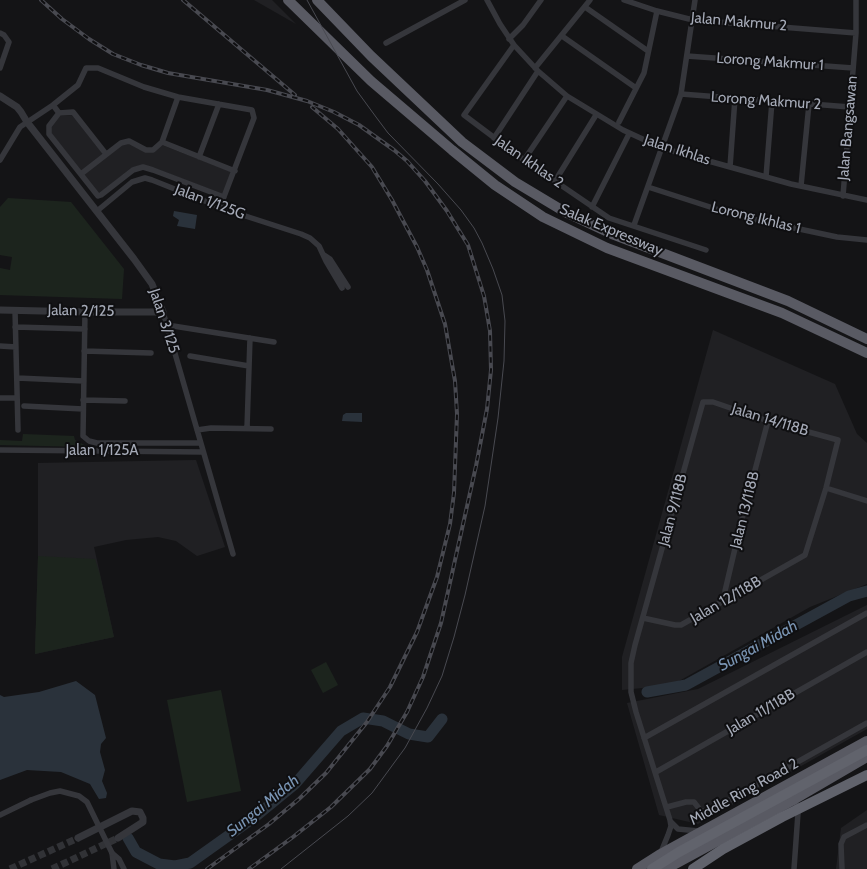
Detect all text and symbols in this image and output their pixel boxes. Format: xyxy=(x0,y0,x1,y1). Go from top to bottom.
street label: Jalan Makmur 2 xyxy=(690,9,788,35)
street label: Lorong Makmur 1 xyxy=(716,49,824,75)
street label: Jalan Bangsawan xyxy=(834,75,862,181)
street label: Lorong Makmur 2 xyxy=(710,88,822,114)
street label: Jalan Ikhlas xyxy=(641,131,713,169)
street label: Jalan Ikhlas 2 xyxy=(491,132,567,192)
street label: Jalan 1/125G xyxy=(172,180,248,224)
street label: Lorong Ikhlas 1 xyxy=(709,198,803,238)
street label: Salak Expressway xyxy=(557,200,665,260)
street label: Jalan 3/125 xyxy=(145,286,183,356)
street label: Jalan 2/125 xyxy=(47,301,115,321)
street label: Jalan 14/118B xyxy=(729,400,811,440)
street label: Jalan 1/125A xyxy=(65,442,139,460)
street label: Jalan 13/118B xyxy=(727,469,763,551)
street label: Jalan 9/118B xyxy=(655,472,691,548)
street label: Jalan 12/118B xyxy=(687,573,765,627)
water label: Sungai Midah xyxy=(715,616,801,676)
street label: Jalan 11/118B xyxy=(724,685,798,739)
street label: Middle Ring Road 2 xyxy=(687,755,801,829)
water label: Sungai Midah xyxy=(223,771,303,841)

